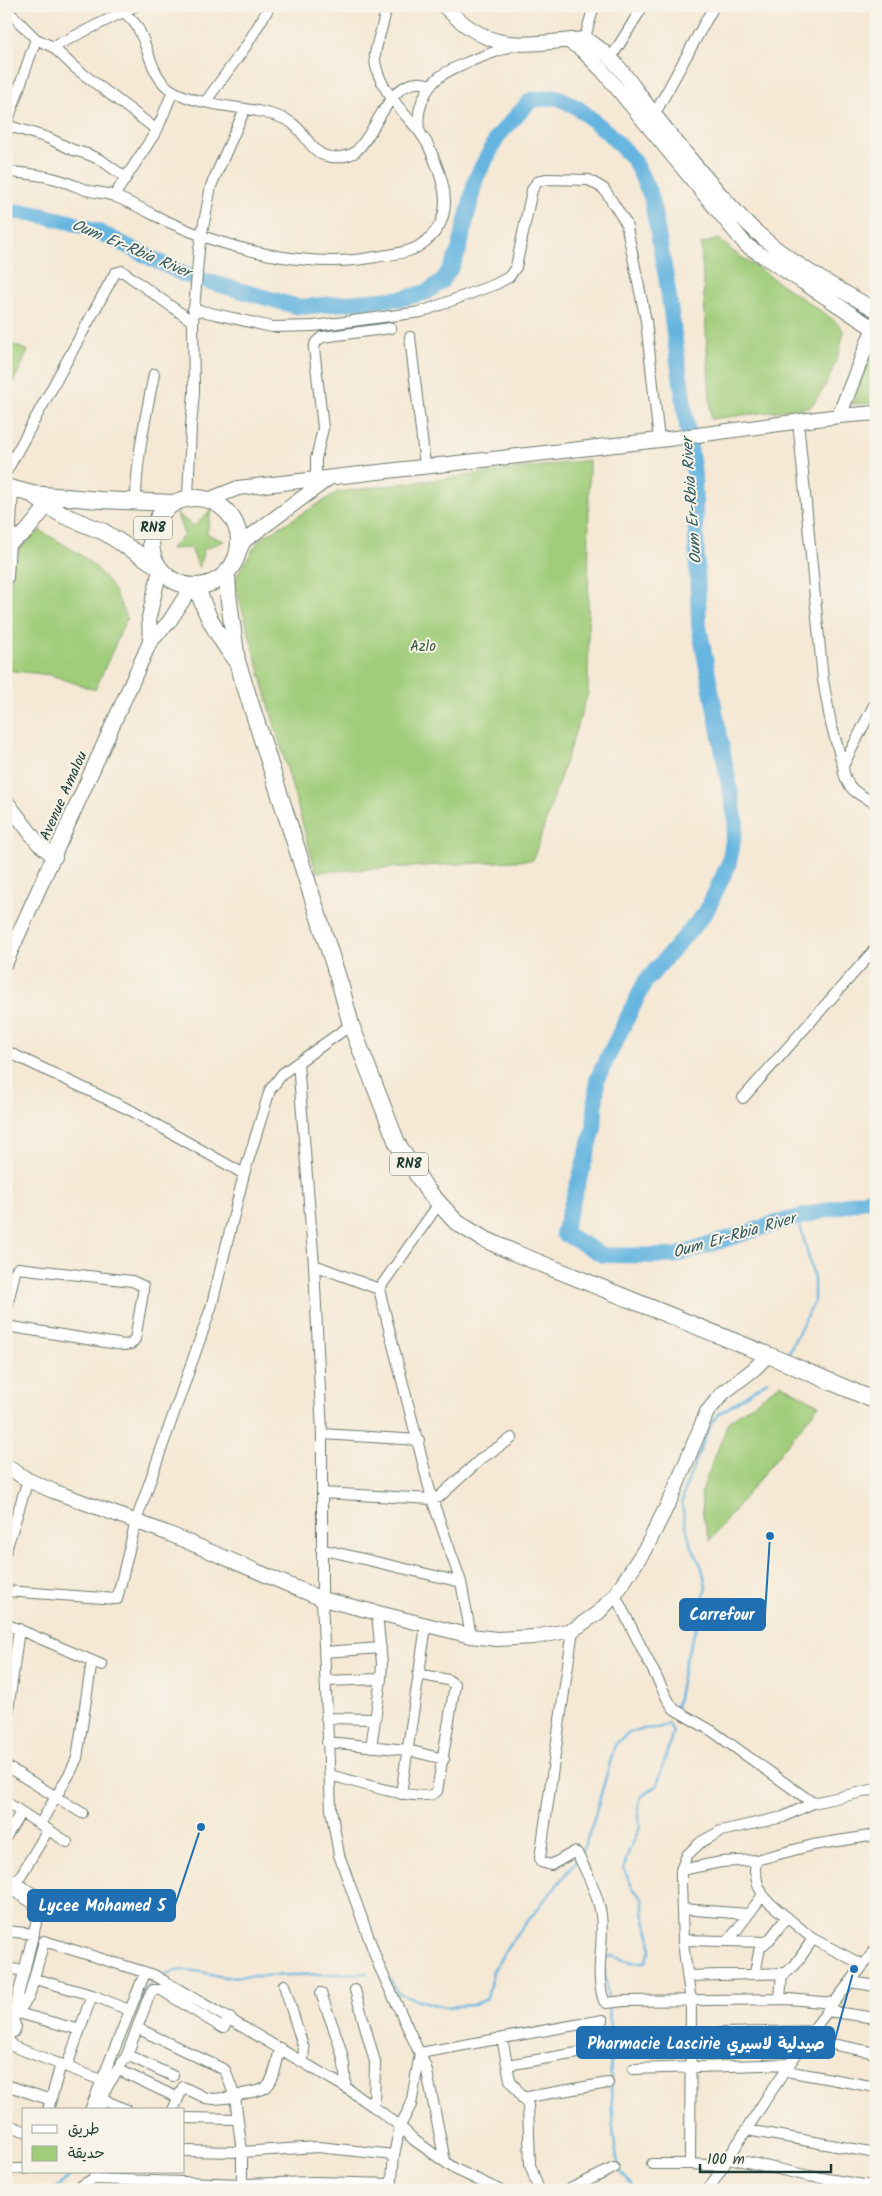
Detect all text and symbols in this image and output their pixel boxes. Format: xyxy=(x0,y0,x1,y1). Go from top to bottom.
water label: Oum Er-Rbia River xyxy=(68,213,198,287)
water label: Oum Er-Rbia River xyxy=(675,433,709,565)
road number: RN8 xyxy=(134,516,172,540)
park label: Azlo xyxy=(410,635,436,659)
street label: Avenue Amalou xyxy=(34,747,94,845)
road number: RN8 xyxy=(390,1152,428,1176)
water label: Oum Er-Rbia River xyxy=(670,1206,802,1265)
callout: Carrefour xyxy=(680,1599,765,1630)
text: Carrefour xyxy=(689,1603,756,1628)
callout: Lycee Mohamed 5 xyxy=(28,1890,175,1921)
text: Lycee Mohamed 5 xyxy=(38,1894,167,1919)
callout: Pharmacie Lascirie صيدلية لاسيري xyxy=(577,2027,834,2058)
text: Pharmacie Lascirie صيدلية لاسيري xyxy=(588,2032,825,2057)
legend xyxy=(22,2108,185,2174)
text: طريق xyxy=(68,2118,100,2142)
scale bar xyxy=(700,2141,831,2173)
text: حديقة xyxy=(68,2142,105,2166)
text: 100 m xyxy=(707,2148,745,2172)

